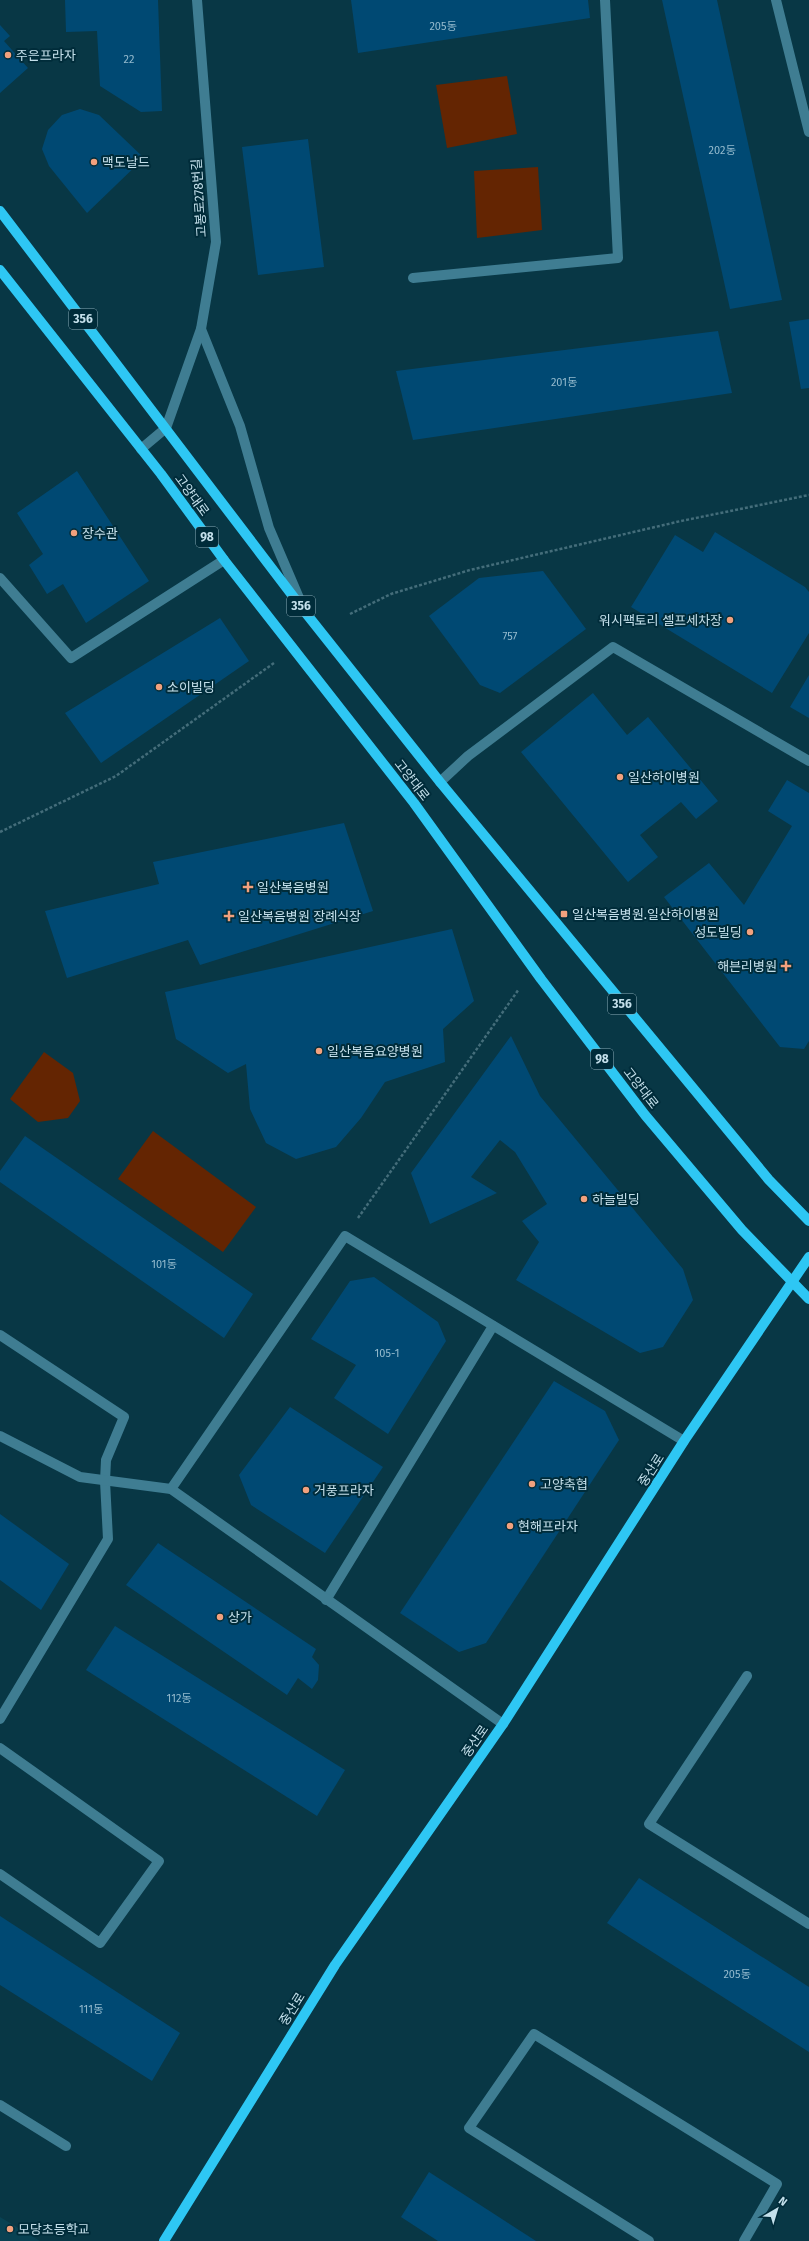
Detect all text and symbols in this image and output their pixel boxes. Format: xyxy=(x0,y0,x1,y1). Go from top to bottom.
house number: 205동 xyxy=(429,20,457,33)
place label: 주은프라자 xyxy=(16,48,76,63)
marker: 주은프라자 xyxy=(3,50,13,60)
house number: 22 xyxy=(124,53,134,66)
house number: 202동 xyxy=(708,144,736,157)
place label: 맥도날드 xyxy=(102,155,150,170)
marker: 맥도날드 xyxy=(89,157,99,167)
street label: 고봉로278번길 xyxy=(189,158,209,238)
road number: 356 xyxy=(69,309,97,329)
house number: 201동 xyxy=(551,376,577,389)
street label: 고양대로 xyxy=(172,471,212,519)
place label: 장수관 xyxy=(82,526,118,541)
road number: 98 xyxy=(196,527,218,547)
marker: 장수관 xyxy=(69,528,79,538)
road number: 356 xyxy=(287,596,315,616)
place label: 워시팩토리 셀프세차장 xyxy=(599,613,722,628)
marker: 워시팩토리 셀프세차장 xyxy=(725,615,735,625)
house number: 757 xyxy=(503,630,518,643)
place label: 소이빌딩 xyxy=(167,680,215,695)
marker: 소이빌딩 xyxy=(154,682,164,692)
street label: 고양대로 xyxy=(391,757,433,803)
place label: 일산하이병원 xyxy=(628,770,700,785)
marker: 일산하이병원 xyxy=(615,772,625,782)
place label: 일산복음병원 xyxy=(257,880,329,895)
marker: 일산복음병원 xyxy=(242,881,254,893)
place label: 일산복음병원.일산하이병원 xyxy=(572,907,719,922)
place label: 일산복음병원 장례식장 xyxy=(238,909,361,924)
marker: 일산복음병원.일산하이병원 xyxy=(559,909,569,919)
marker: 일산복음병원 장례식장 xyxy=(223,910,235,922)
place label: 성도빌딩 xyxy=(694,925,742,940)
marker: 성도빌딩 xyxy=(745,927,755,937)
place label: 해븐리병원 xyxy=(717,959,777,974)
marker: 해븐리병원 xyxy=(780,960,792,972)
road number: 356 xyxy=(608,994,636,1014)
place label: 일산복음요양병원 xyxy=(327,1044,423,1059)
marker: 일산복음요양병원 xyxy=(314,1046,324,1056)
road number: 98 xyxy=(591,1049,613,1069)
street label: 고양대로 xyxy=(620,1065,662,1111)
place label: 하늘빌딩 xyxy=(592,1192,640,1207)
marker: 하늘빌딩 xyxy=(579,1194,589,1204)
house number: 101동 xyxy=(151,1258,177,1271)
house number: 105-1 xyxy=(375,1347,399,1360)
street label: 중산로 xyxy=(635,1451,667,1489)
place label: 고양축협 xyxy=(540,1477,588,1492)
marker: 고양축협 xyxy=(527,1479,537,1489)
place label: 거풍프라자 xyxy=(314,1483,374,1498)
marker: 거풍프라자 xyxy=(301,1485,311,1495)
place label: 현해프라자 xyxy=(518,1519,578,1534)
marker: 현해프라자 xyxy=(505,1521,515,1531)
place label: 상가 xyxy=(228,1610,252,1625)
marker: 상가 xyxy=(215,1612,225,1622)
house number: 112동 xyxy=(167,1692,191,1705)
street label: 중산로 xyxy=(459,1722,491,1760)
house number: 205동 xyxy=(723,1968,751,1981)
street label: 중산로 xyxy=(276,1990,308,2028)
house number: 111동 xyxy=(79,2003,103,2016)
north arrow xyxy=(757,2189,797,2229)
text: N xyxy=(776,2194,790,2209)
place label: 모당초등학교 xyxy=(18,2222,90,2237)
marker: 모당초등학교 xyxy=(5,2224,15,2234)

